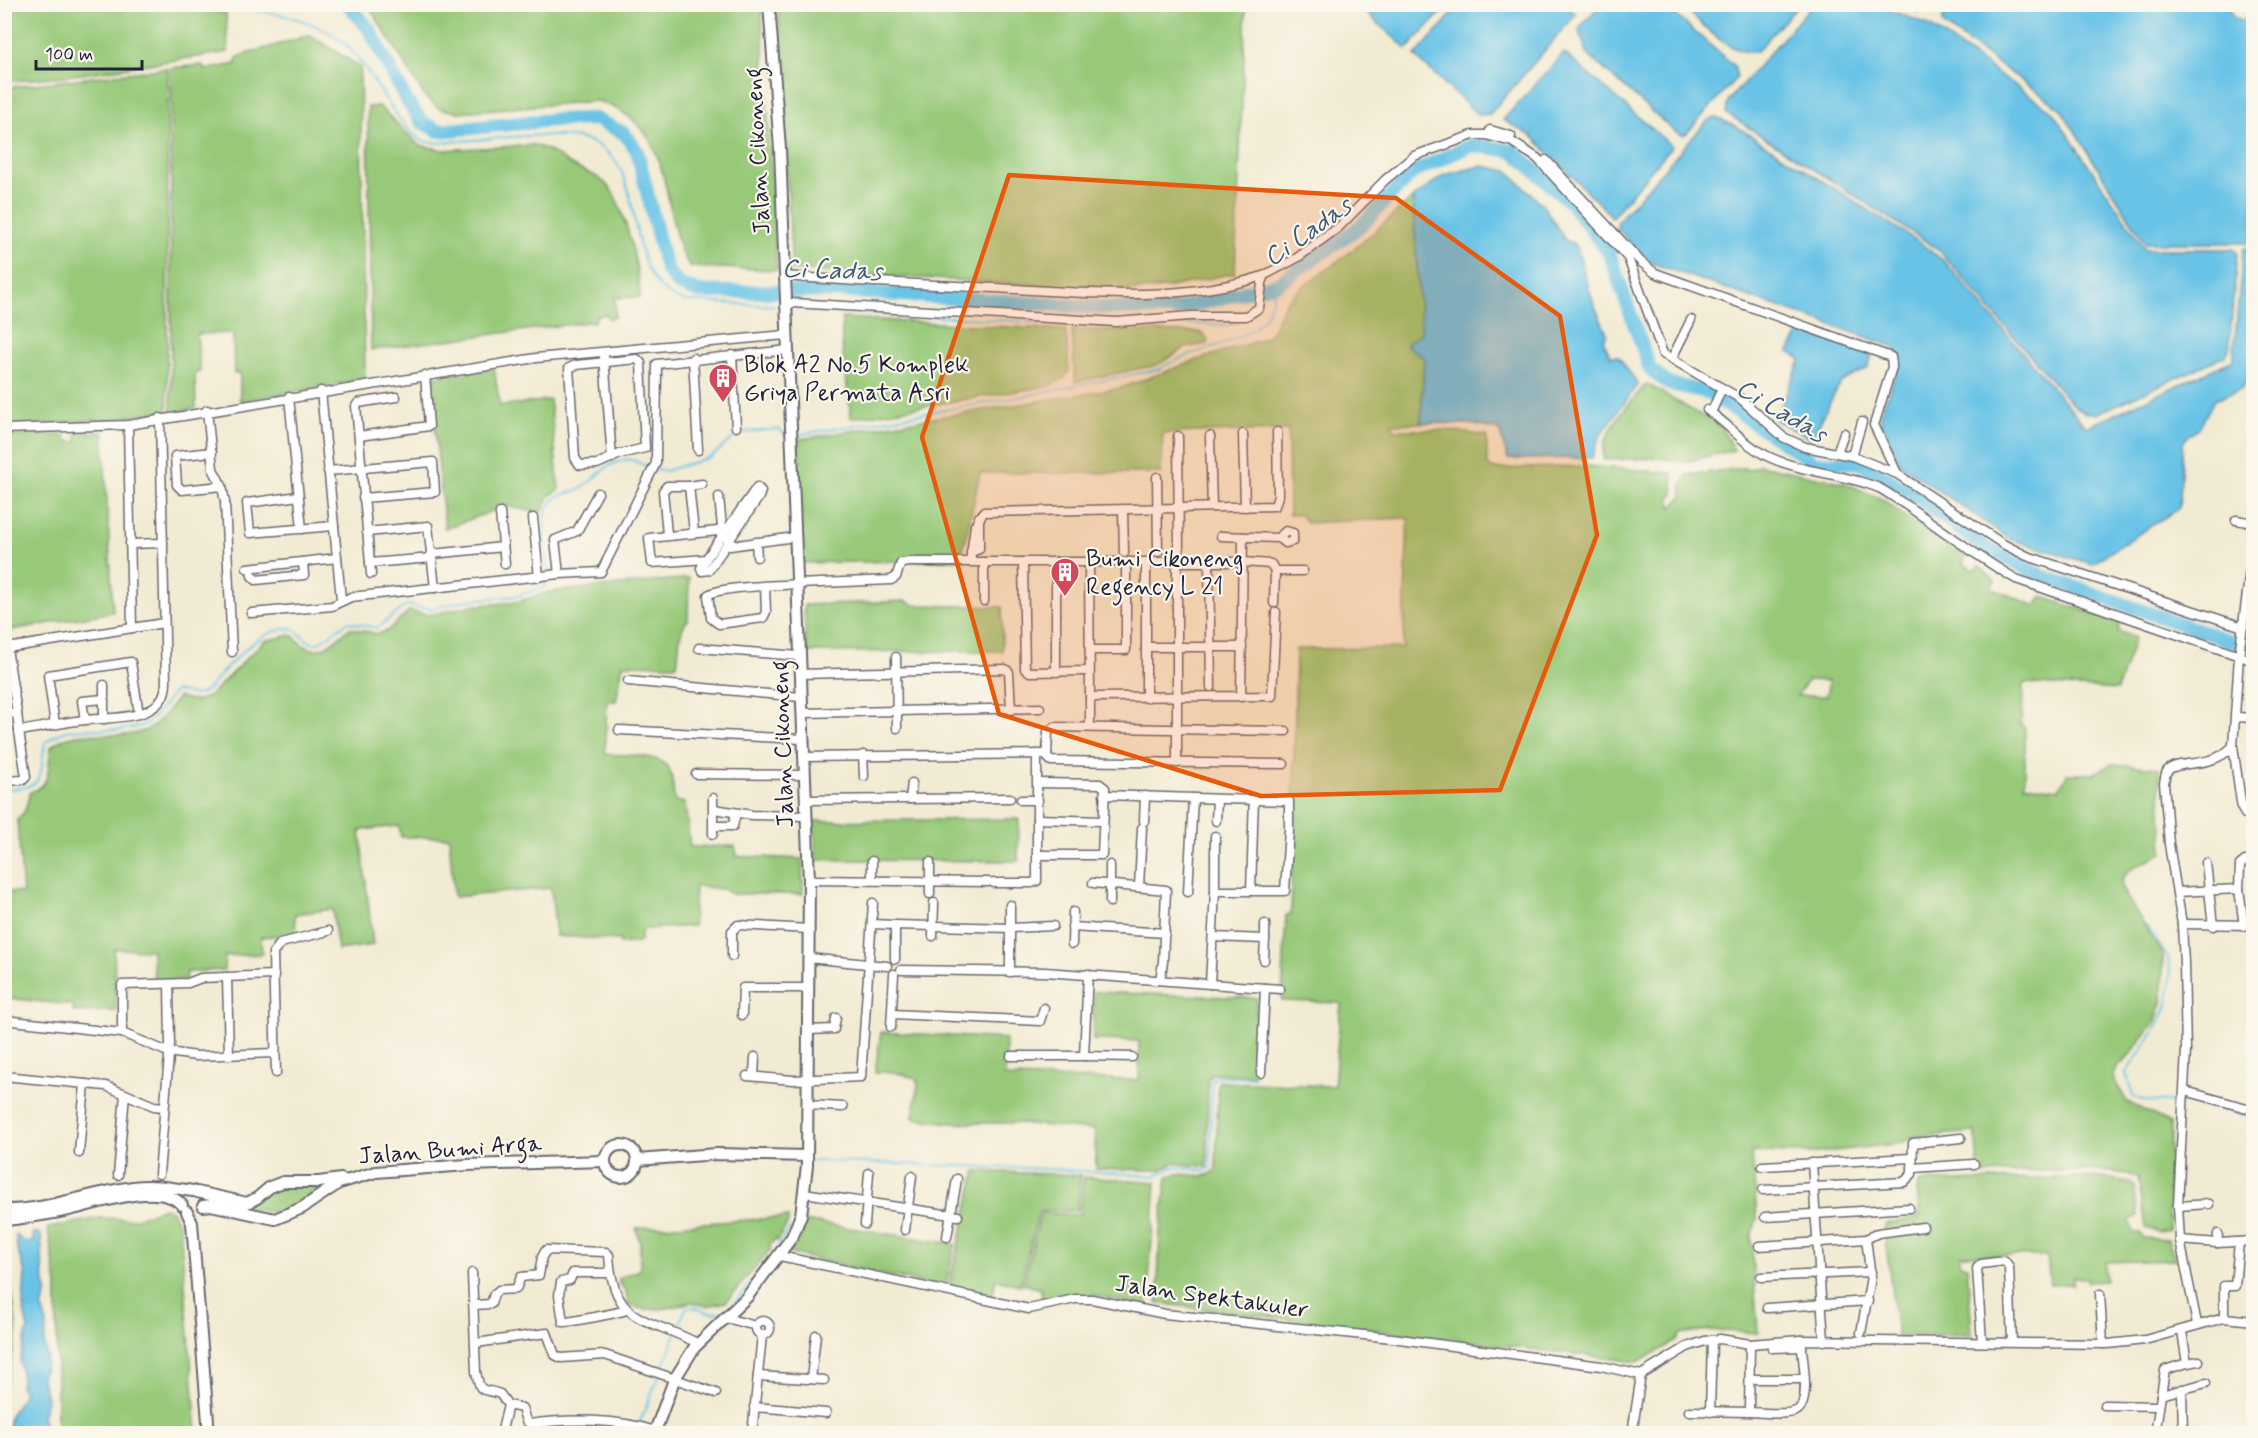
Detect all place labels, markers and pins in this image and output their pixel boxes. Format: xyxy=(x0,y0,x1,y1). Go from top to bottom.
place label: Blok A2 No.5 Komplek Griya Permata Asri xyxy=(744,350,969,409)
building icon: Blok A2 No.5 Komplek Griya Permata Asri xyxy=(707,362,739,404)
place label: Bumi Cikoneng Regency L 21 xyxy=(1086,544,1243,606)
building icon: Bumi Cikoneng Regency L 21 xyxy=(1049,556,1081,598)

